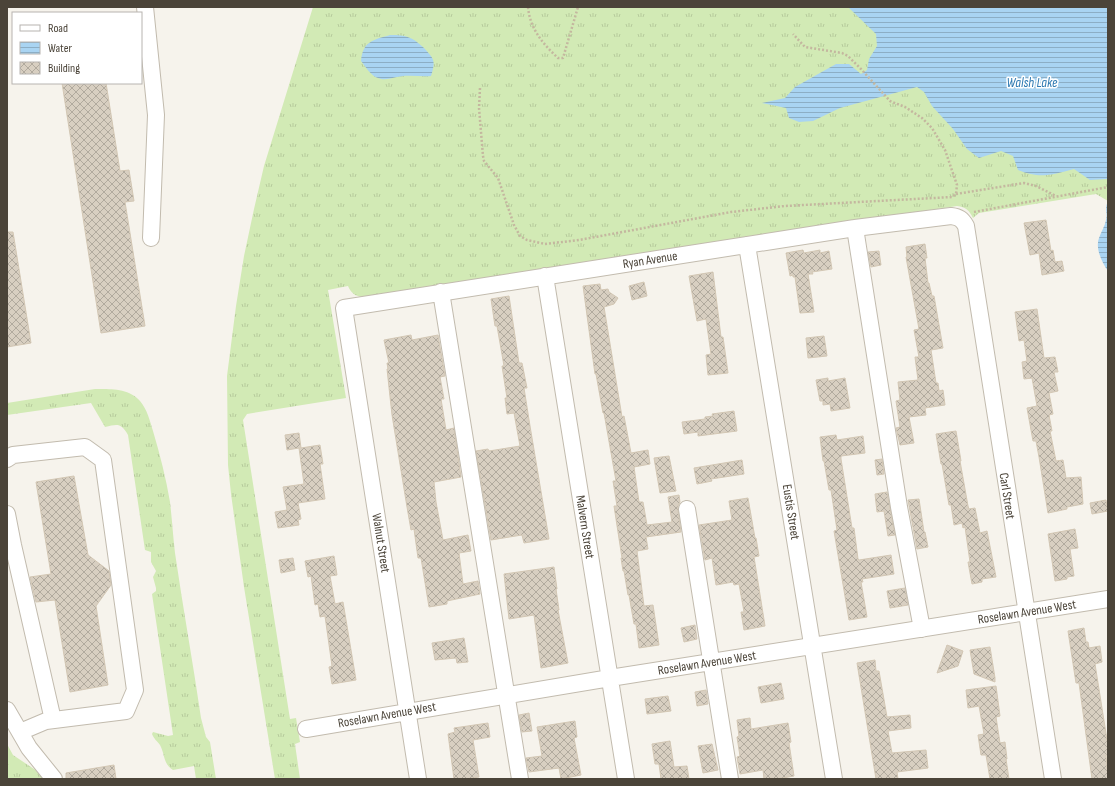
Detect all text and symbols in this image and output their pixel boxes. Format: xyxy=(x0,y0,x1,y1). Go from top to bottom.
legend xyxy=(12,12,142,84)
text: Road xyxy=(48,21,68,36)
text: Water xyxy=(48,41,72,56)
text: Building xyxy=(48,61,80,76)
water label: Walsh Lake xyxy=(1007,74,1058,91)
street label: Ryan Avenue xyxy=(622,248,678,272)
street label: Carl Street xyxy=(995,472,1019,520)
street label: Eustis Street xyxy=(779,483,803,541)
street label: Malvern Street xyxy=(572,494,598,560)
street label: Walnut Street xyxy=(368,512,394,574)
street label: Roselawn Avenue West xyxy=(977,596,1077,628)
street label: Roselawn Avenue West xyxy=(657,647,757,679)
street label: Roselawn Avenue West xyxy=(337,698,437,732)

